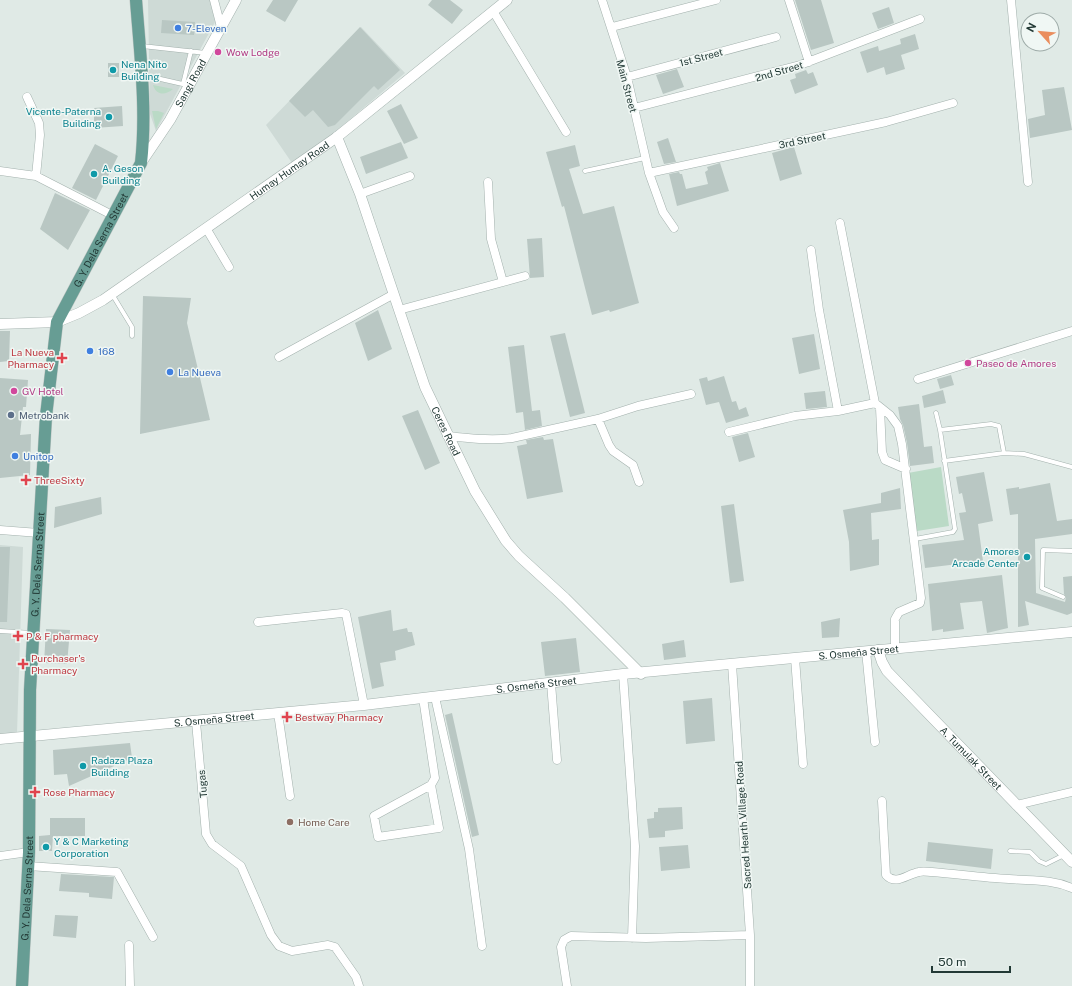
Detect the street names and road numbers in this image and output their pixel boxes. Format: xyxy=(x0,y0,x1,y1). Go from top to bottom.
street label: 1st Street xyxy=(678,45,724,69)
street label: Sangi Road xyxy=(172,57,208,109)
street label: Main Street xyxy=(614,58,640,114)
street label: 2nd Street xyxy=(754,58,804,84)
street label: 3rd Street xyxy=(777,129,827,151)
street label: Humay Humay Road xyxy=(247,138,331,202)
street label: G. Y. Dela Serna Street xyxy=(71,191,130,289)
street label: Ceres Road xyxy=(429,404,463,458)
street label: G. Y. Dela Serna Street xyxy=(28,512,46,617)
street label: S. Osmeña Street xyxy=(818,642,899,662)
street label: S. Osmeña Street xyxy=(495,674,577,695)
street label: S. Osmeña Street xyxy=(173,709,255,729)
street label: A. Tumulak Street xyxy=(938,724,1005,792)
street label: Sacred Hearth Village Road xyxy=(733,761,753,889)
street label: Tugas xyxy=(195,770,209,798)
street label: G. Y. Dela Serna Street xyxy=(18,836,35,941)

